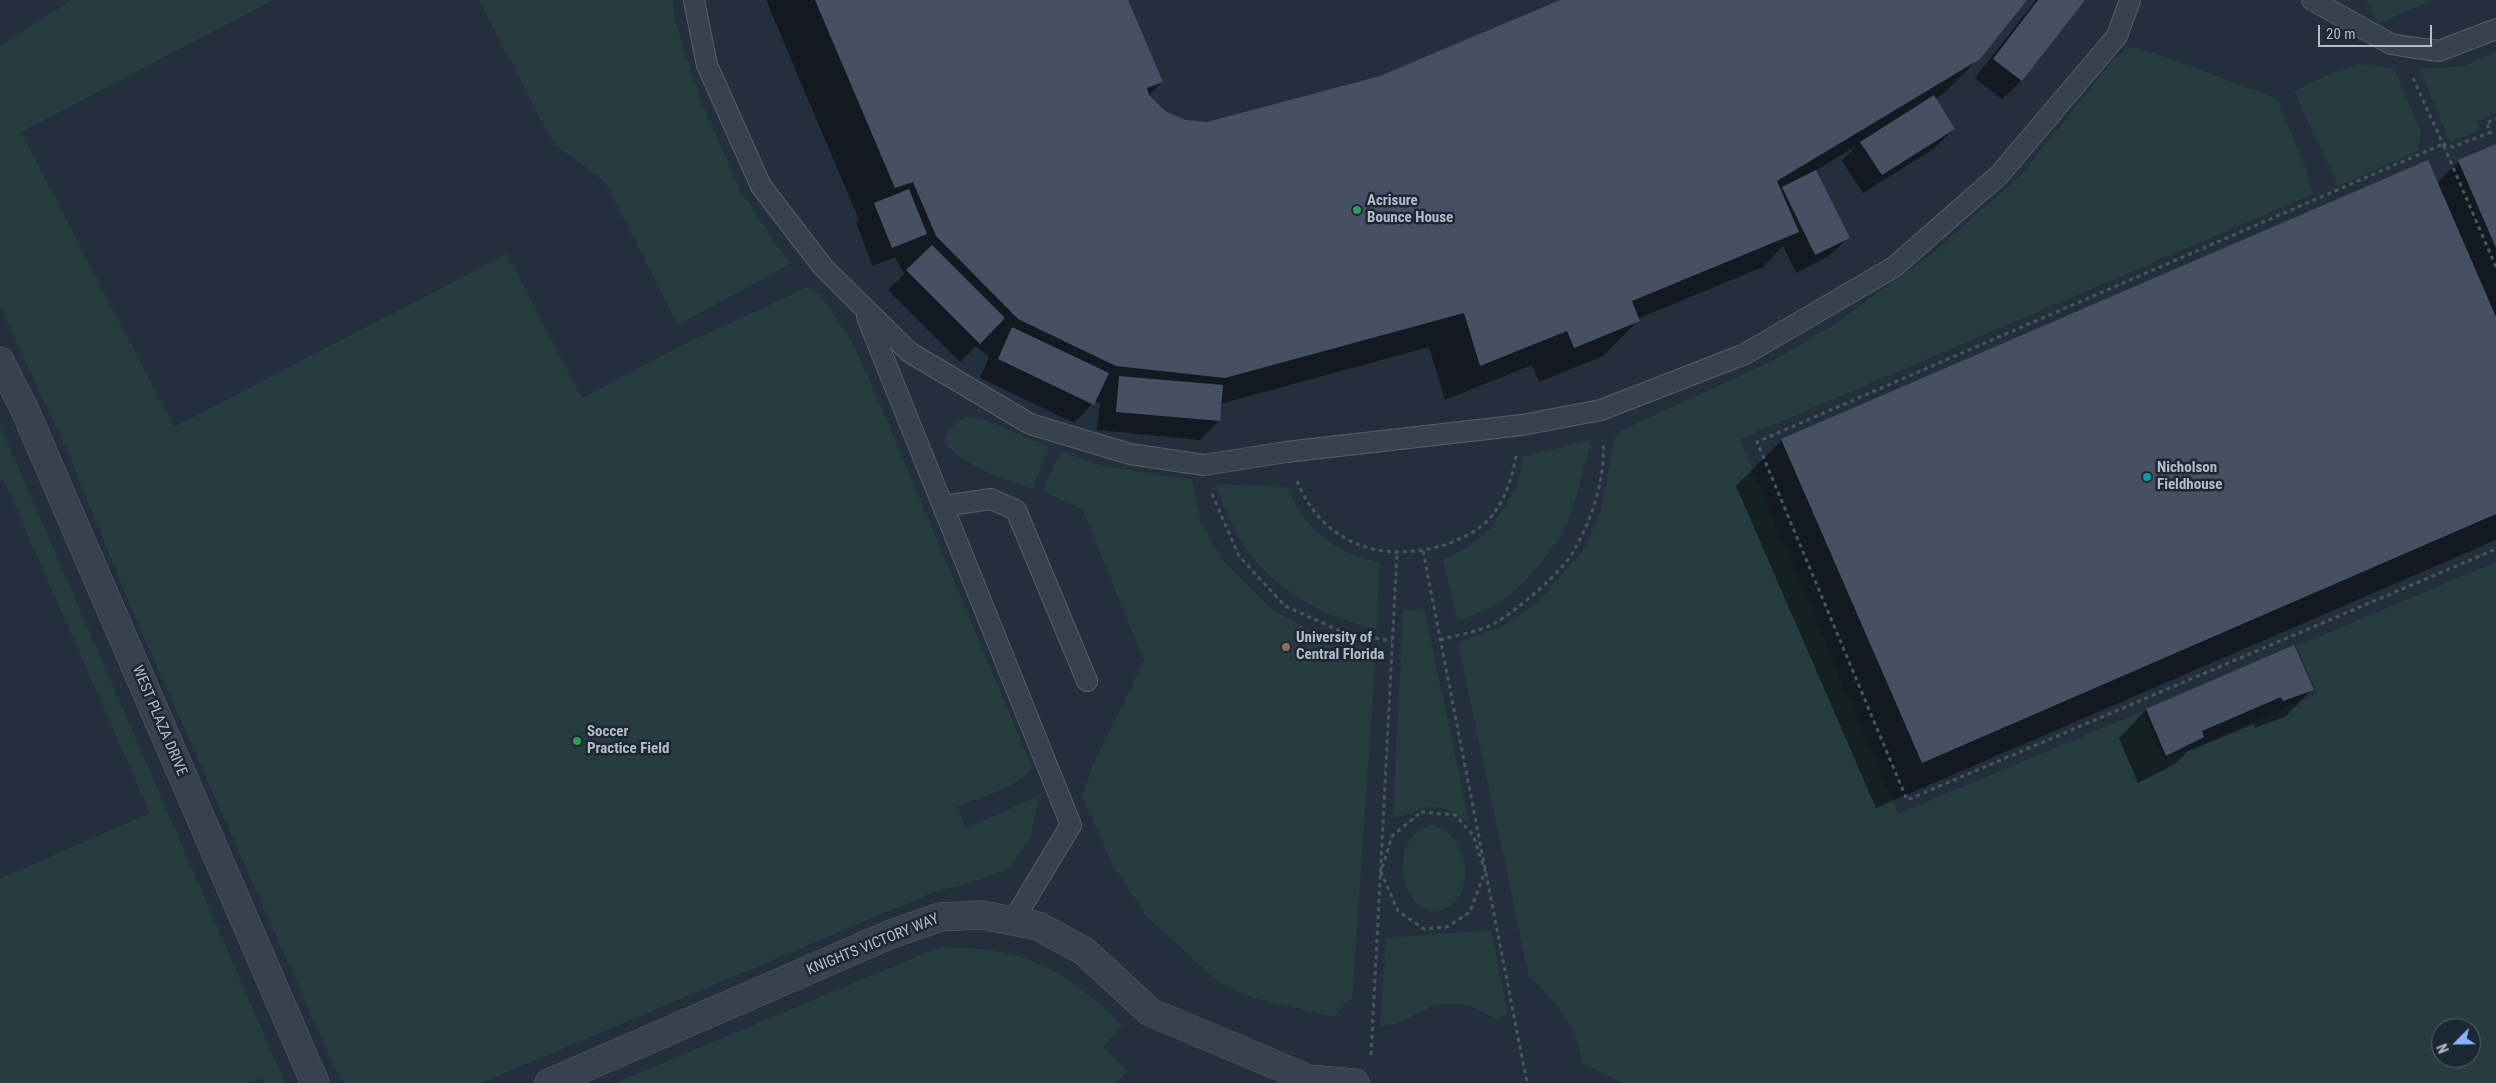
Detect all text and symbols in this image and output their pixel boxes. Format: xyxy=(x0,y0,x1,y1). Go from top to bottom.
scale bar xyxy=(2321,15,2435,47)
text: 20 m xyxy=(2326,25,2356,43)
place label: Acrisure Bounce House xyxy=(1367,192,1453,227)
marker: Acrisure Bounce House xyxy=(1351,204,1363,216)
place label: Nicholson Fieldhouse xyxy=(2157,459,2223,494)
marker: Nicholson Fieldhouse xyxy=(2141,471,2153,483)
place label: University of Central Florida xyxy=(1296,629,1384,664)
marker: University of Central Florida xyxy=(1280,641,1292,653)
street label: WEST PLAZA DRIVE xyxy=(128,663,190,779)
place label: Soccer Practice Field xyxy=(587,723,669,758)
marker: Soccer Practice Field xyxy=(571,735,583,747)
street label: KNIGHTS VICTORY WAY xyxy=(804,910,942,980)
north arrow xyxy=(2431,1018,2481,1068)
text: N xyxy=(2434,1041,2452,1056)

